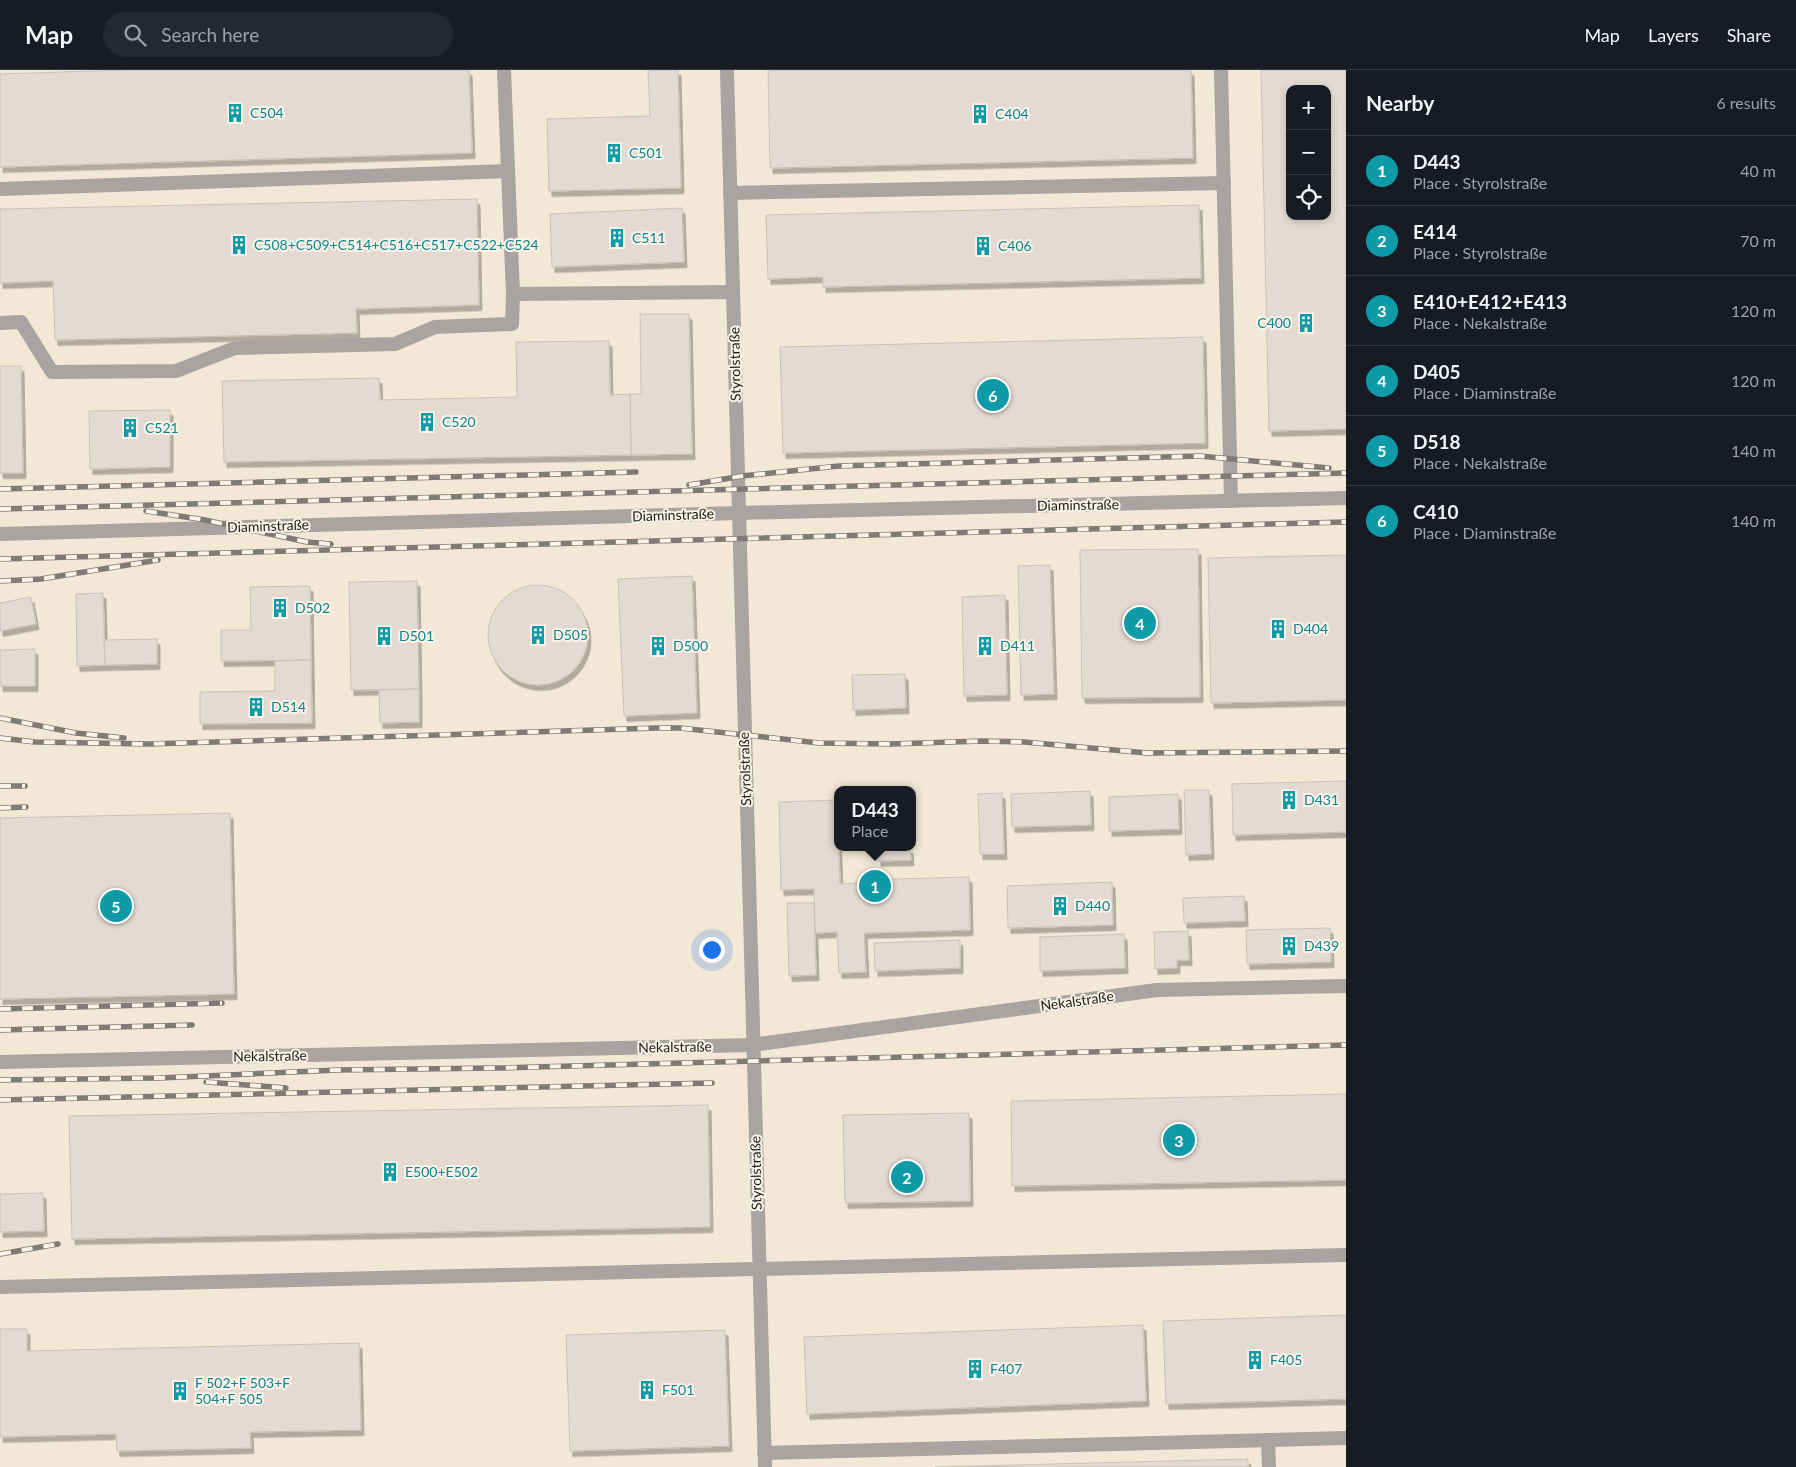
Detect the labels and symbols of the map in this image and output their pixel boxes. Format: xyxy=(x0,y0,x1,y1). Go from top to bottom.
building icon: C504 xyxy=(224,102,246,124)
building icon: C404 xyxy=(969,103,991,125)
place label: C504 xyxy=(250,104,284,121)
place label: C404 xyxy=(995,105,1029,122)
building icon: C501 xyxy=(603,142,625,164)
place label: C501 xyxy=(629,144,663,161)
building icon: C511 xyxy=(606,227,628,249)
place label: C511 xyxy=(632,229,666,246)
building icon: C508+C509+C514+C516+C517+C522+C524 xyxy=(228,234,250,256)
building icon: C406 xyxy=(972,235,994,257)
place label: C508+C509+C514+C516+C517+C522+C524 xyxy=(254,236,539,253)
place label: C406 xyxy=(998,237,1032,254)
building icon: C400 xyxy=(1295,312,1317,334)
place label: C400 xyxy=(1257,314,1291,331)
street label: Styrolstraße xyxy=(725,327,744,401)
pin: 6 xyxy=(977,376,1009,414)
building icon: C520 xyxy=(416,411,438,433)
place label: C520 xyxy=(442,413,476,430)
building icon: C521 xyxy=(119,417,141,439)
place label: C521 xyxy=(145,419,179,436)
street label: Diaminstraße xyxy=(1037,495,1119,514)
street label: Diaminstraße xyxy=(632,505,714,524)
street label: Diaminstraße xyxy=(227,516,309,535)
building icon: D502 xyxy=(269,597,291,619)
place label: D502 xyxy=(295,599,330,616)
pin: 4 xyxy=(1124,604,1156,642)
building icon: D404 xyxy=(1267,618,1289,640)
place label: D404 xyxy=(1293,620,1328,637)
building icon: D505 xyxy=(527,624,549,646)
building icon: D501 xyxy=(373,625,395,647)
place label: D505 xyxy=(553,626,588,643)
place label: D501 xyxy=(399,627,434,644)
building icon: D500 xyxy=(647,635,669,657)
building icon: D411 xyxy=(974,635,996,657)
place label: D500 xyxy=(673,637,708,654)
place label: D411 xyxy=(1000,637,1035,654)
building icon: D514 xyxy=(245,696,267,718)
place label: D514 xyxy=(271,698,306,715)
street label: Styrolstraße xyxy=(735,732,754,806)
building icon: D431 xyxy=(1278,789,1300,811)
place label: D431 xyxy=(1304,791,1339,808)
pin: 1 xyxy=(859,867,891,905)
pin: 5 xyxy=(100,887,132,925)
building icon: D440 xyxy=(1049,895,1071,917)
place label: D440 xyxy=(1075,897,1110,914)
building icon: D439 xyxy=(1278,935,1300,957)
your location xyxy=(699,937,725,963)
place label: D439 xyxy=(1304,937,1339,954)
street label: Nekalstraße xyxy=(1039,987,1115,1014)
street label: Nekalstraße xyxy=(638,1037,712,1056)
street label: Nekalstraße xyxy=(233,1046,307,1065)
pin: 3 xyxy=(1163,1121,1195,1159)
street label: Styrolstraße xyxy=(746,1136,765,1210)
pin: 2 xyxy=(891,1158,923,1196)
building icon: E500+E502 xyxy=(379,1161,401,1183)
place label: E500+E502 xyxy=(405,1163,478,1180)
building icon: F405 xyxy=(1244,1349,1266,1371)
place label: F405 xyxy=(1270,1351,1302,1368)
building icon: F407 xyxy=(964,1358,986,1380)
place label: F407 xyxy=(990,1360,1022,1377)
place label: F 502+F 503+F 504+F 505 xyxy=(195,1374,290,1407)
building icon: F501 xyxy=(636,1379,658,1401)
building icon: F 502+F 503+F 504+F 505 xyxy=(169,1380,191,1402)
place label: F501 xyxy=(662,1381,694,1398)

